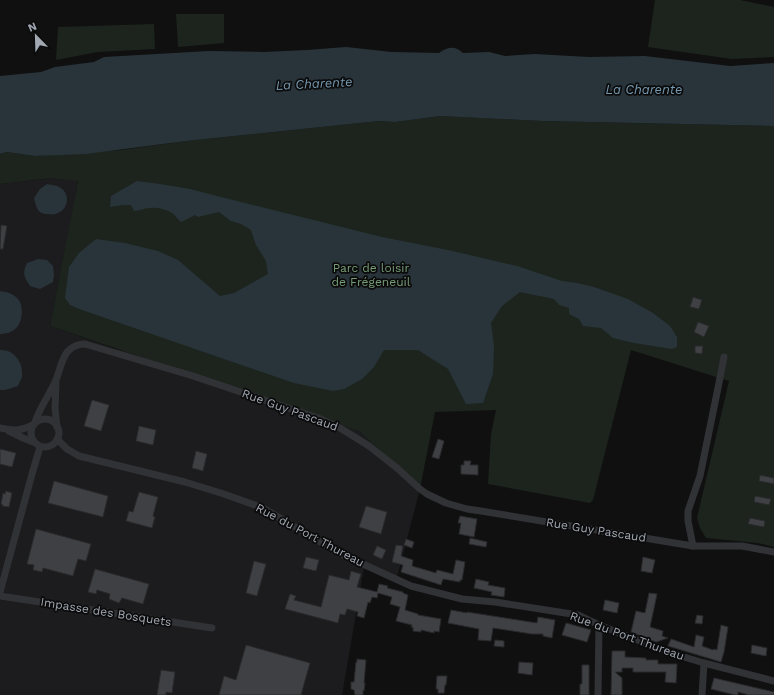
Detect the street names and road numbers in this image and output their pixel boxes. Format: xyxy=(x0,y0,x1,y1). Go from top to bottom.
street label: Rue Guy Pascaud xyxy=(240,386,340,434)
street label: Rue du Port Thureau xyxy=(253,500,367,570)
street label: Rue Guy Pascaud xyxy=(545,515,647,545)
street label: Impasse des Bosquets xyxy=(40,595,172,629)
street label: Rue du Port Thureau xyxy=(568,609,686,663)

